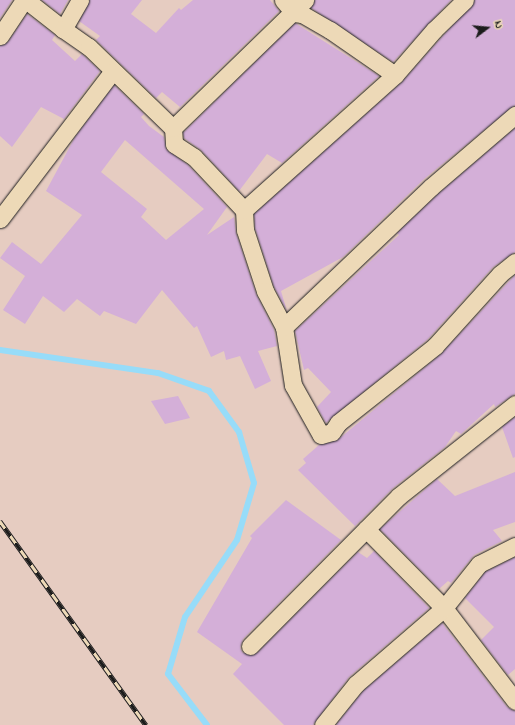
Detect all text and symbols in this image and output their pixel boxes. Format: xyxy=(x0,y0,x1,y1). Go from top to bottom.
north arrow xyxy=(467,8,507,48)
text: N xyxy=(490,19,507,30)

